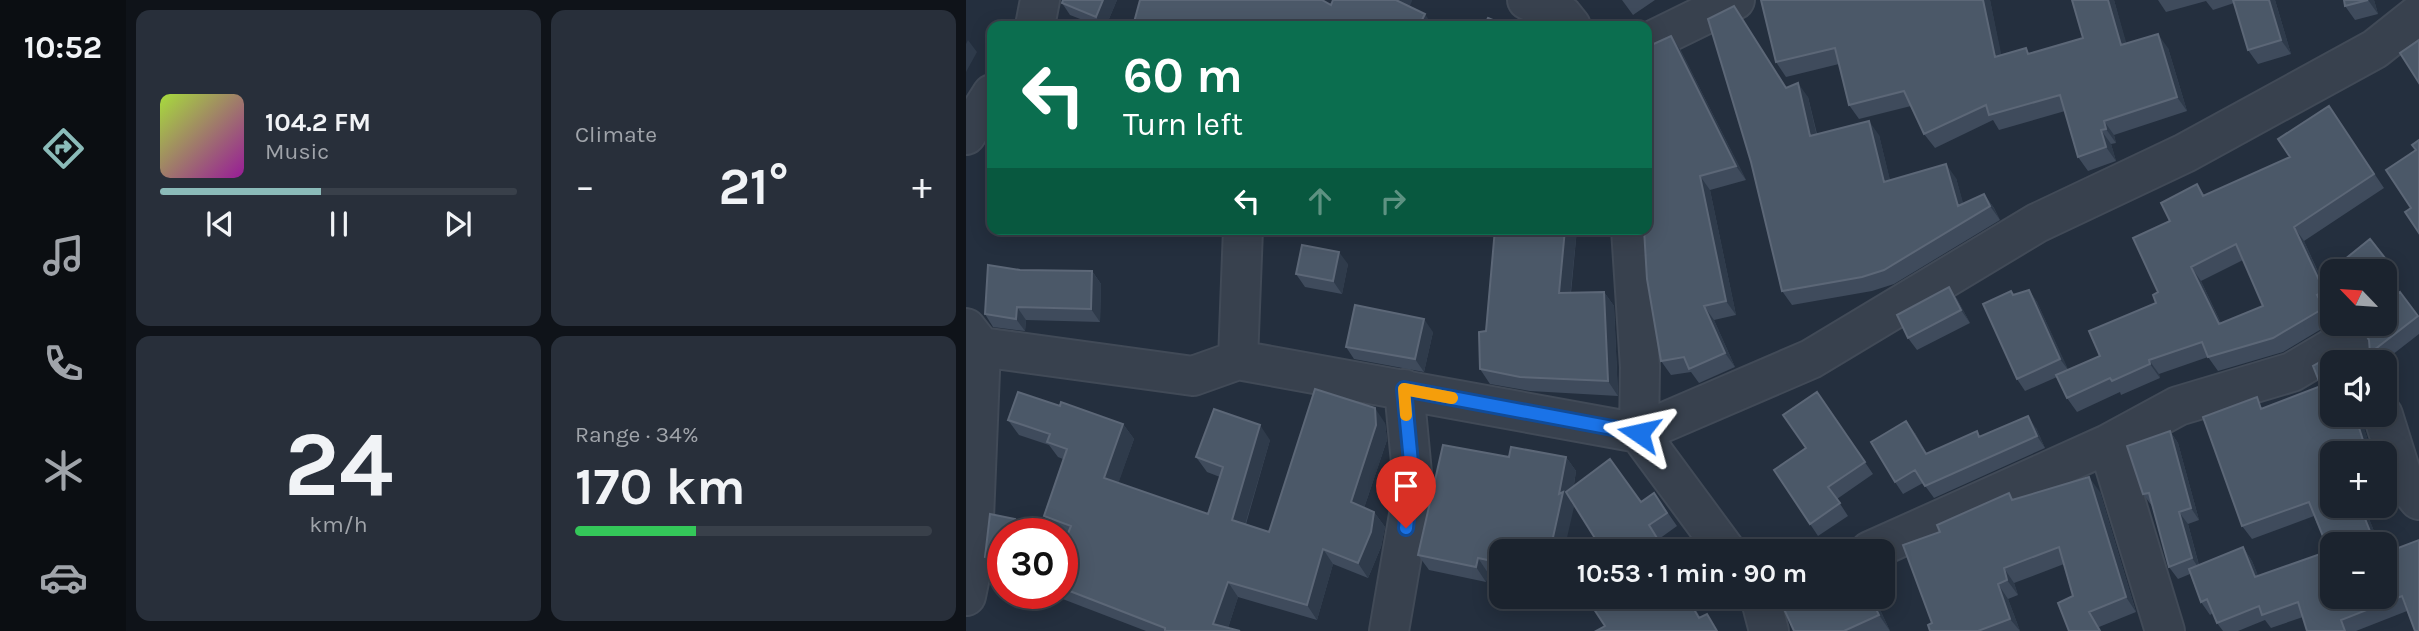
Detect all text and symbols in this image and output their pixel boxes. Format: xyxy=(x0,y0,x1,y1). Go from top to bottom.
text: 10:52 xyxy=(24,29,102,66)
text: 60 m xyxy=(1123,47,1243,104)
icon: left xyxy=(1008,49,1099,140)
text: Turn left xyxy=(1123,106,1243,143)
text: 104.2 FM xyxy=(265,107,371,138)
text: Climate xyxy=(575,121,657,148)
icon: directions xyxy=(39,124,88,173)
text: Music xyxy=(265,138,329,165)
text: 21° xyxy=(718,156,789,217)
text: − xyxy=(575,164,595,209)
text: + xyxy=(912,164,932,209)
icon: left xyxy=(1228,182,1266,220)
icon: ahead xyxy=(1301,182,1339,220)
icon: right xyxy=(1374,182,1412,220)
icon: previous xyxy=(201,205,239,243)
icon: pause xyxy=(320,205,358,243)
icon: next xyxy=(439,205,477,243)
icon: music xyxy=(39,231,88,280)
north arrow xyxy=(2320,259,2398,336)
map controls xyxy=(2320,259,2397,609)
icon: phone xyxy=(39,339,88,388)
button: sound xyxy=(2320,350,2397,427)
position arrow xyxy=(1602,396,1676,470)
text: 24 xyxy=(284,412,393,518)
text: Range · 34% xyxy=(575,421,699,448)
button: + xyxy=(2320,441,2397,518)
icon: climate xyxy=(39,446,88,495)
text: 170 km xyxy=(575,456,746,517)
pin xyxy=(1376,456,1436,528)
icon: arrive xyxy=(1387,467,1425,505)
text: km/h xyxy=(309,511,368,538)
speed limit sign: 30 xyxy=(987,518,1078,609)
button: − xyxy=(2320,532,2397,609)
icon: car xyxy=(39,553,88,602)
text: 10:53 · 1 min · 90 m xyxy=(1577,558,1807,589)

